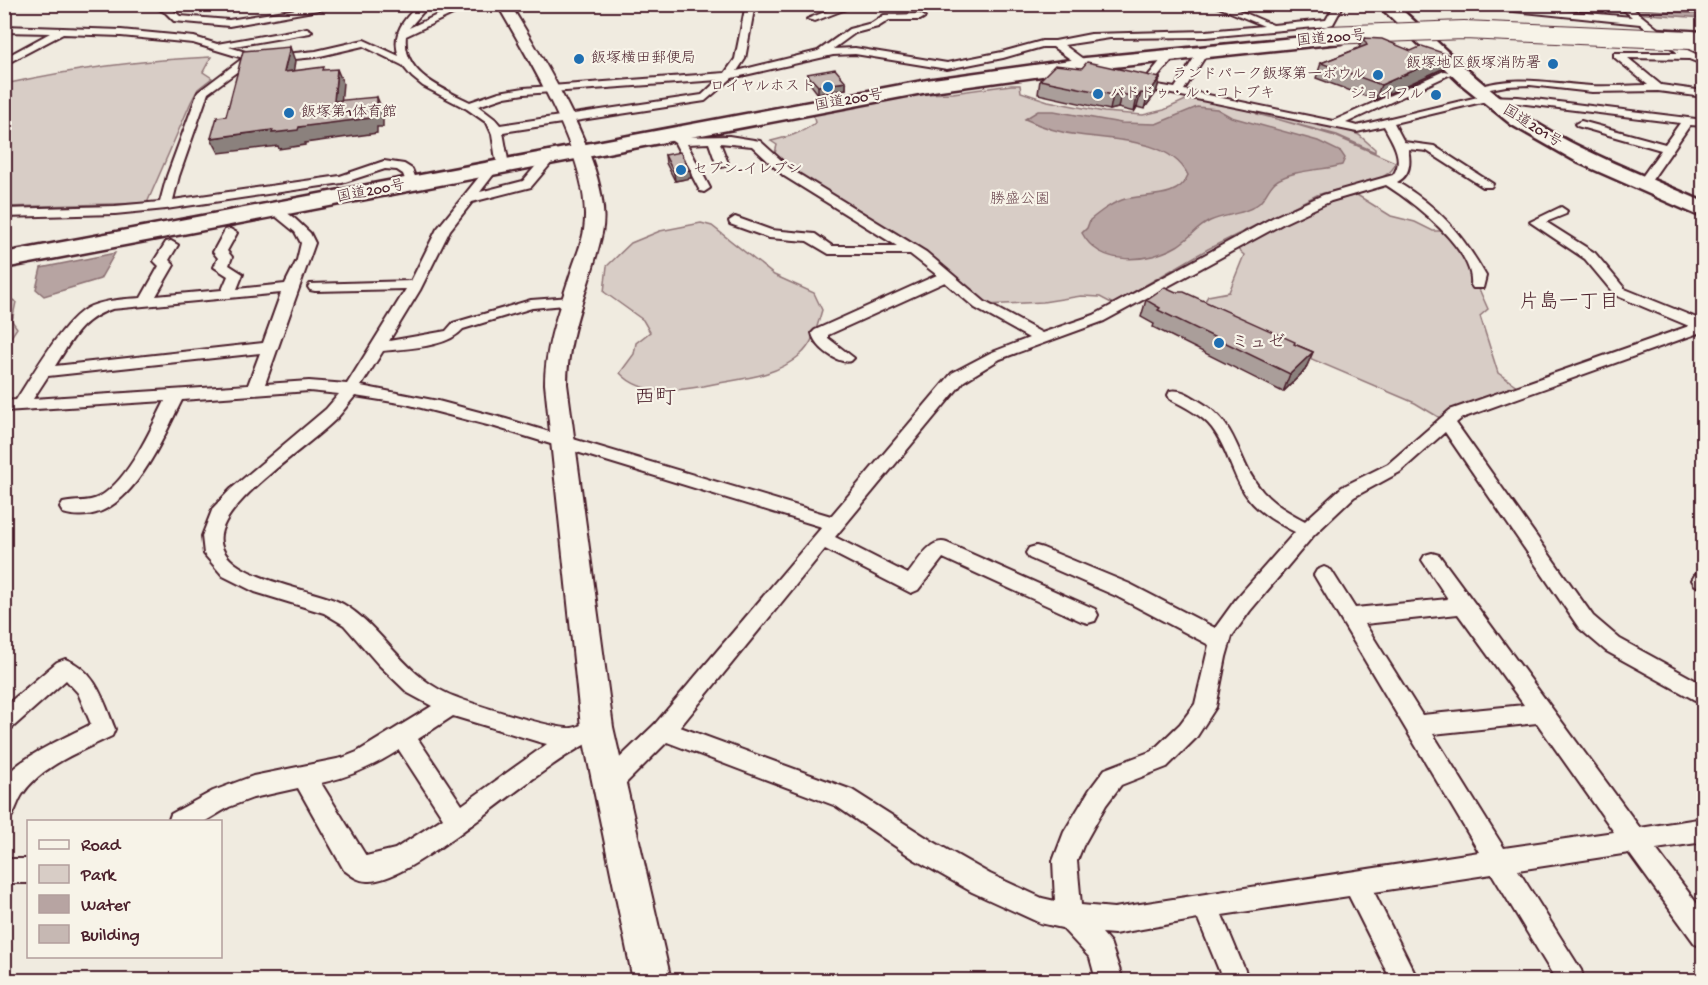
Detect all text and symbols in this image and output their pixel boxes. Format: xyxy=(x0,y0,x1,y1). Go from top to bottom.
street label: 国道200号 xyxy=(1296,27,1366,51)
place label: 飯塚横田郵便局 xyxy=(591,50,696,68)
marker: 飯塚横田郵便局 xyxy=(572,52,586,66)
place label: 飯塚地区飯塚消防署 xyxy=(1406,55,1541,73)
marker: 飯塚地区飯塚消防署 xyxy=(1546,57,1560,71)
place label: ランドパーク飯塚第一ボウル xyxy=(1172,65,1366,84)
marker: ランドパーク飯塚第一ボウル xyxy=(1371,68,1385,82)
place label: ロイヤルホスト xyxy=(710,78,816,96)
marker: ロイヤルホスト xyxy=(821,80,835,94)
place label: パドドゥ・ル・コトブキ xyxy=(1110,85,1275,103)
street label: 国道200号 xyxy=(813,86,885,116)
place label: ジョイフル xyxy=(1350,86,1424,104)
marker: パドドゥ・ル・コトブキ xyxy=(1091,87,1105,101)
marker: ジョイフル xyxy=(1429,88,1443,102)
street label: 国道201号 xyxy=(1499,102,1565,152)
place label: 飯塚第1体育館 xyxy=(301,103,397,122)
marker: 飯塚第1体育館 xyxy=(282,106,296,120)
place label: セブン-イレブン xyxy=(693,161,803,179)
marker: セブン-イレブン xyxy=(674,163,688,177)
street label: 国道200号 xyxy=(335,177,407,207)
park label: 勝盛公園 xyxy=(990,190,1050,209)
district label: 片島一丁目 xyxy=(1519,290,1619,315)
place label: ミュゼ xyxy=(1231,333,1285,354)
marker: ミュゼ xyxy=(1212,336,1226,350)
district label: 西町 xyxy=(634,387,676,412)
legend xyxy=(27,820,222,958)
text: Road xyxy=(81,836,122,857)
text: Park xyxy=(80,866,117,887)
text: Water xyxy=(81,896,131,917)
text: Building xyxy=(80,926,140,947)

